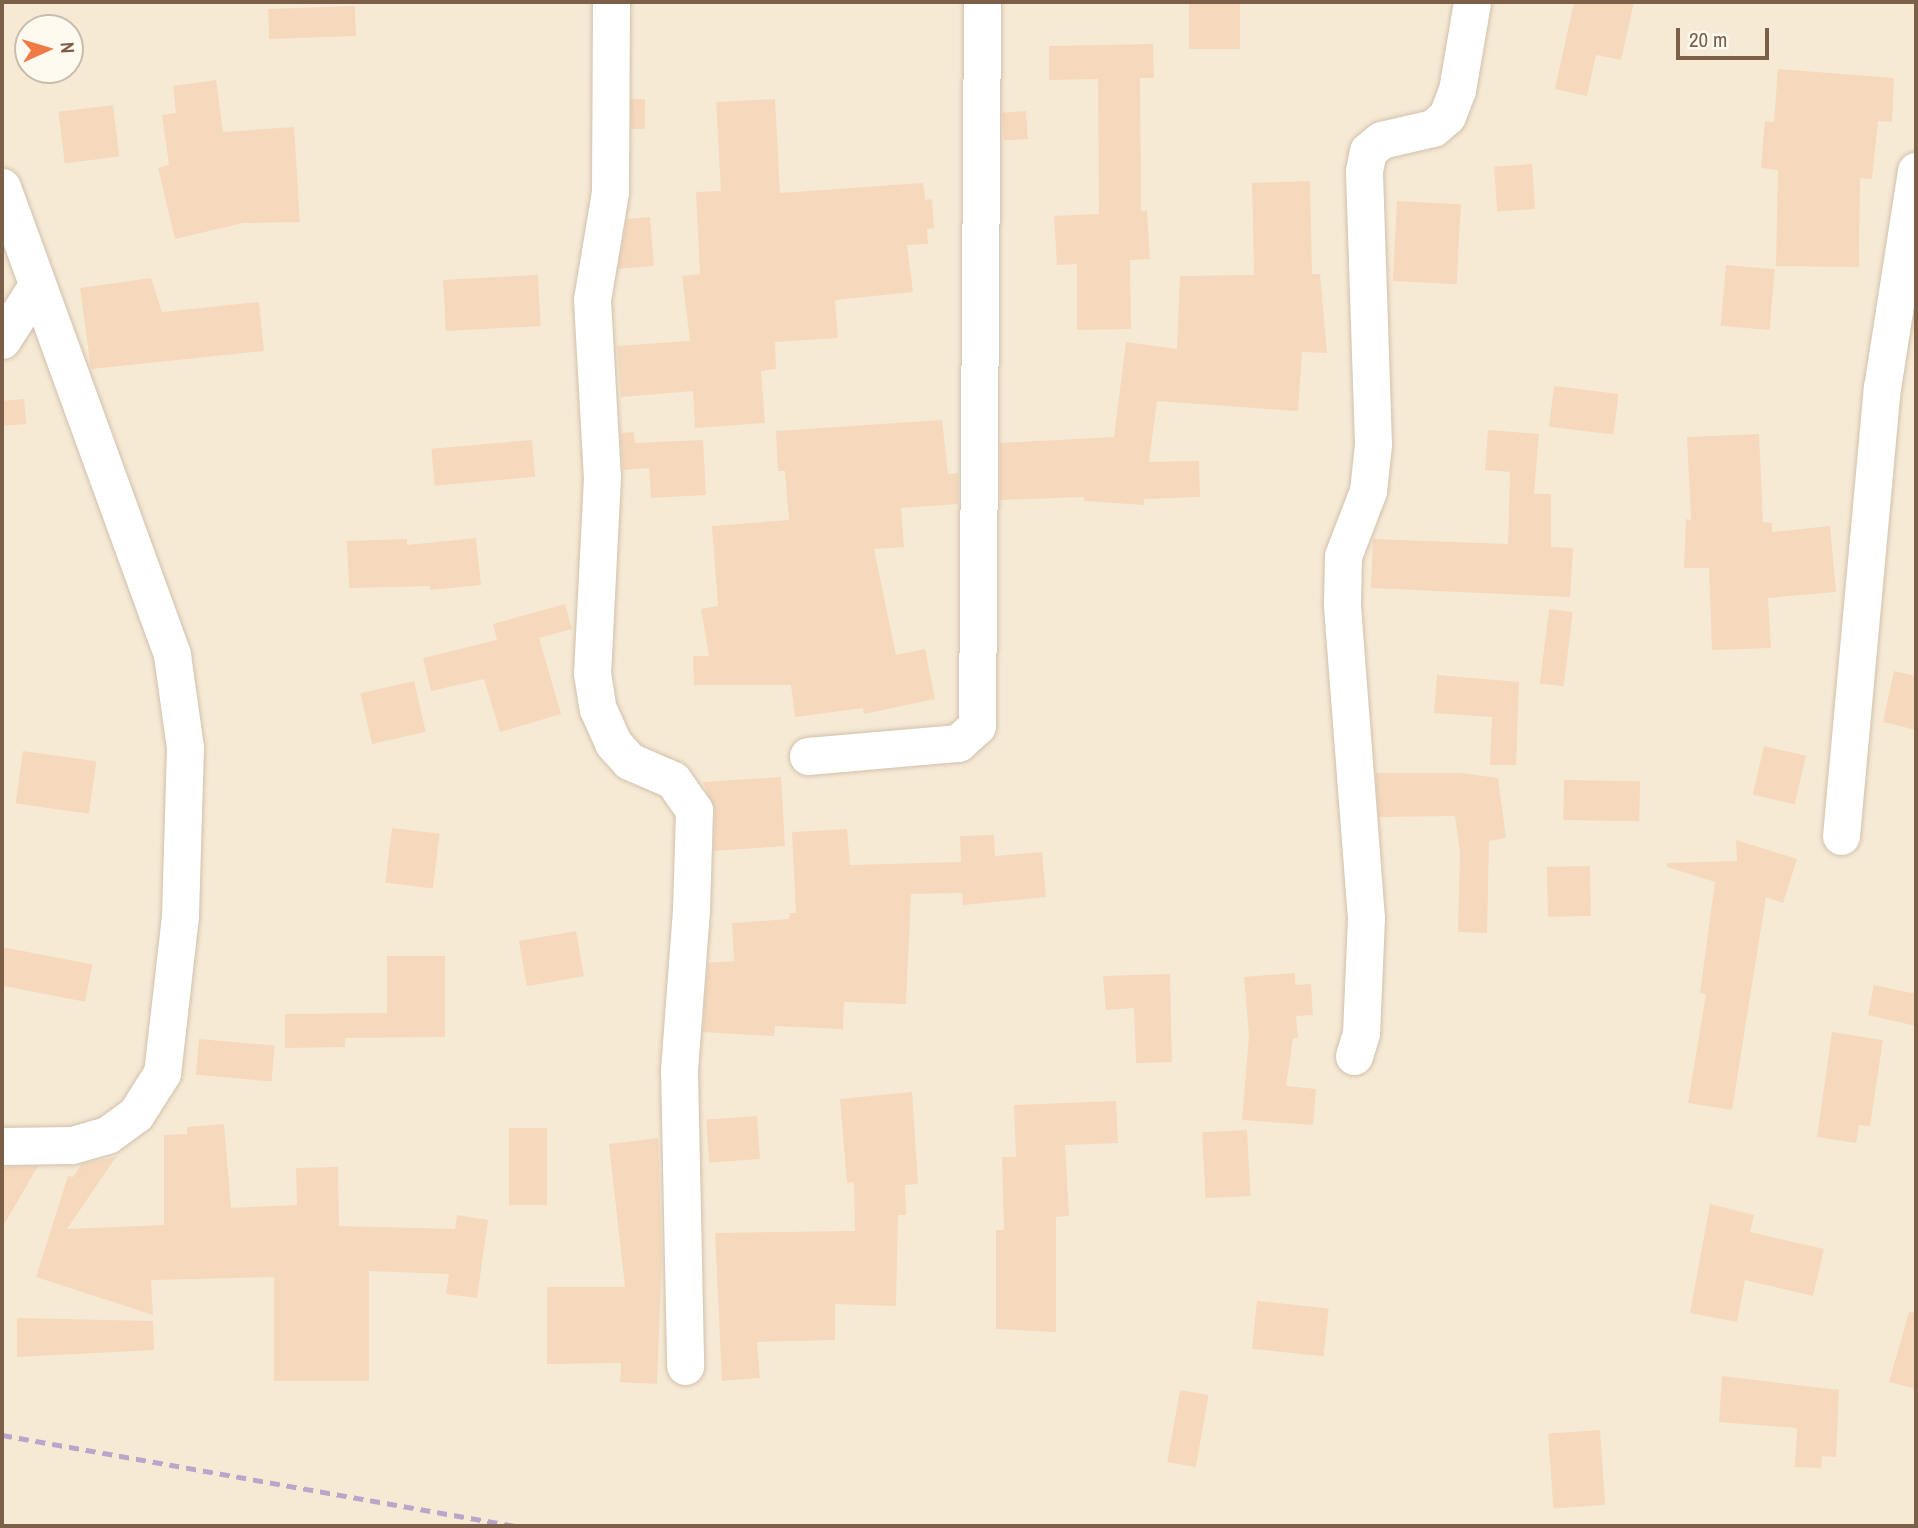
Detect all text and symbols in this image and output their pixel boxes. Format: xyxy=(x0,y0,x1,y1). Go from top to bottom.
north arrow xyxy=(14,14,84,84)
scale bar xyxy=(1680,14,1773,58)
text: 20 m xyxy=(1689,25,1727,54)
text: N xyxy=(55,41,81,54)

